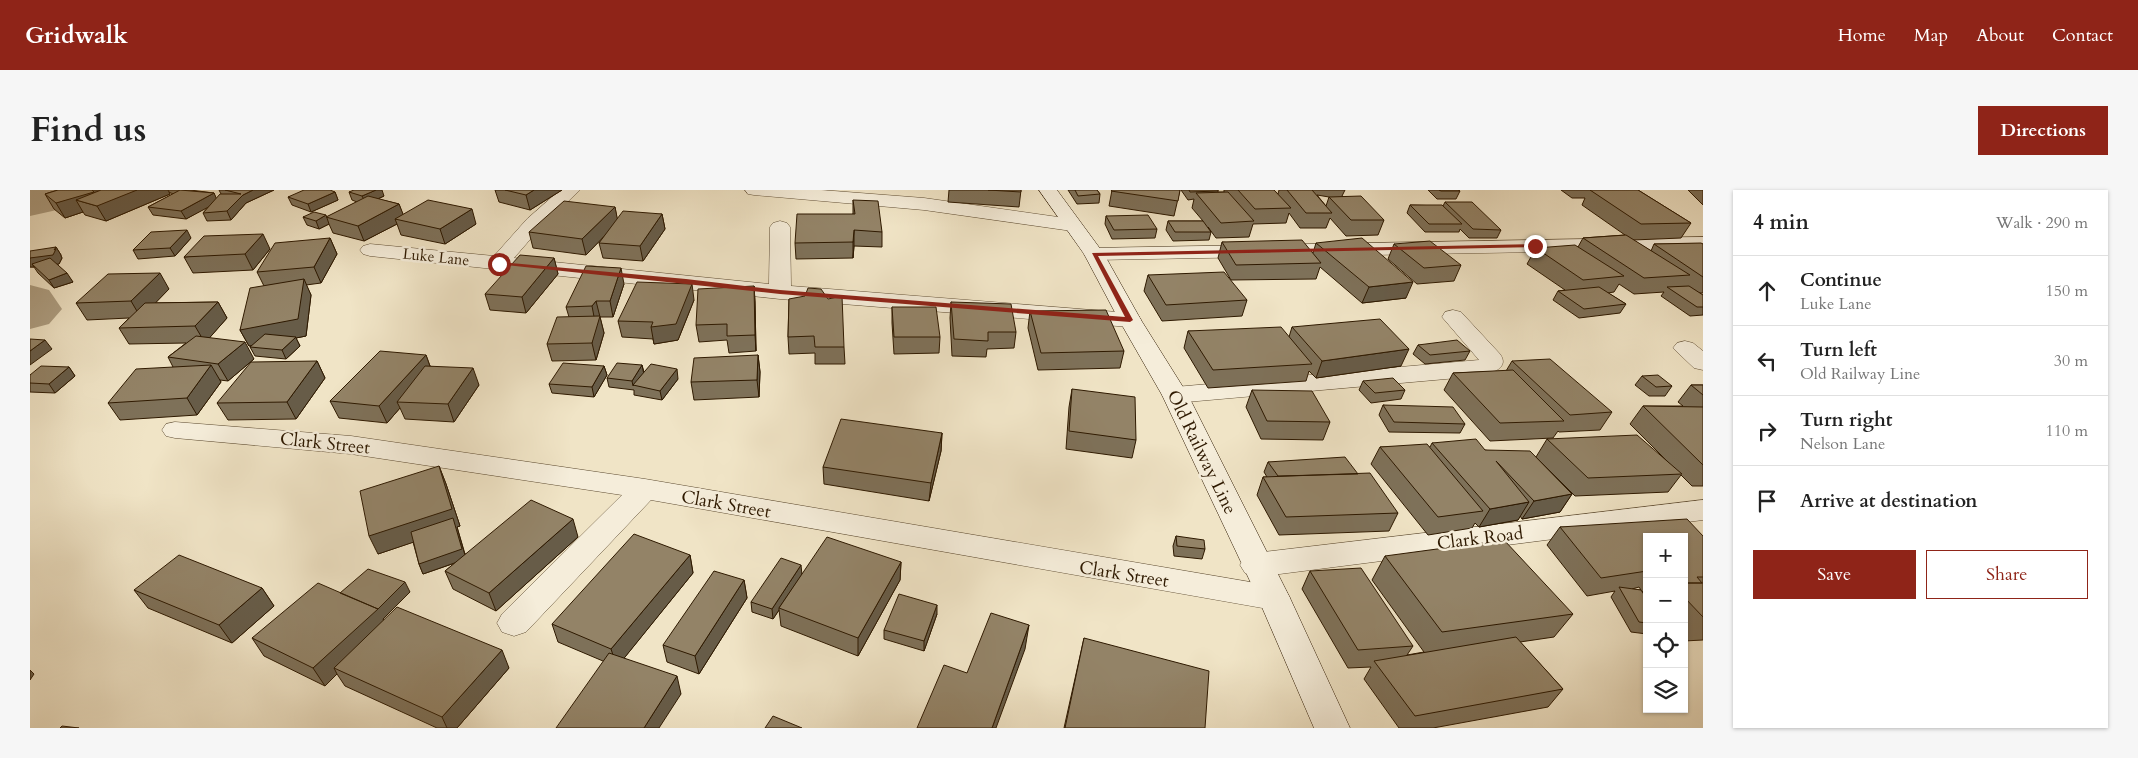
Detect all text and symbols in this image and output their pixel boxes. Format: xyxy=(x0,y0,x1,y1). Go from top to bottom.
text: Gridwalk xyxy=(25,19,128,52)
text: Home xyxy=(1838,23,1886,48)
text: Map xyxy=(1914,23,1948,48)
text: About xyxy=(1976,23,2024,48)
text: Contact xyxy=(2052,23,2113,48)
text: Find us xyxy=(30,106,146,154)
button: Directions xyxy=(1978,106,2108,155)
text: 4 min xyxy=(1753,208,1809,237)
text: Walk · 290 m xyxy=(1996,212,2088,234)
route end xyxy=(1524,235,1547,258)
street label: Luke Lane xyxy=(402,244,471,270)
route start xyxy=(488,253,511,276)
text: Continue xyxy=(1800,267,1882,293)
icon: ahead xyxy=(1753,277,1781,305)
text: 150 m xyxy=(2046,280,2088,302)
text: Luke Lane xyxy=(1800,293,1872,315)
text: Turn left xyxy=(1800,337,1877,363)
icon: left xyxy=(1753,347,1781,375)
text: 30 m xyxy=(2054,350,2088,372)
text: Old Railway Line xyxy=(1800,363,1920,385)
street label: Old Railway Line xyxy=(1161,386,1242,519)
text: Turn right xyxy=(1800,407,1892,433)
icon: right xyxy=(1753,417,1781,445)
text: 110 m xyxy=(2046,420,2088,442)
street label: Clark Street xyxy=(279,426,372,461)
text: Nelson Lane xyxy=(1800,433,1885,455)
street label: Clark Street xyxy=(679,484,773,525)
icon: arrive xyxy=(1753,487,1781,515)
text: Arrive at destination xyxy=(1800,488,1977,514)
street label: Clark Road xyxy=(1436,521,1525,556)
map controls xyxy=(1643,533,1688,713)
button: + xyxy=(1643,533,1688,578)
button: Save xyxy=(1753,550,1916,599)
button: Share xyxy=(1926,550,2088,599)
street label: Clark Street xyxy=(1077,555,1171,594)
button: − xyxy=(1643,578,1688,623)
button: locate xyxy=(1643,623,1688,668)
button: layers xyxy=(1643,668,1688,713)

